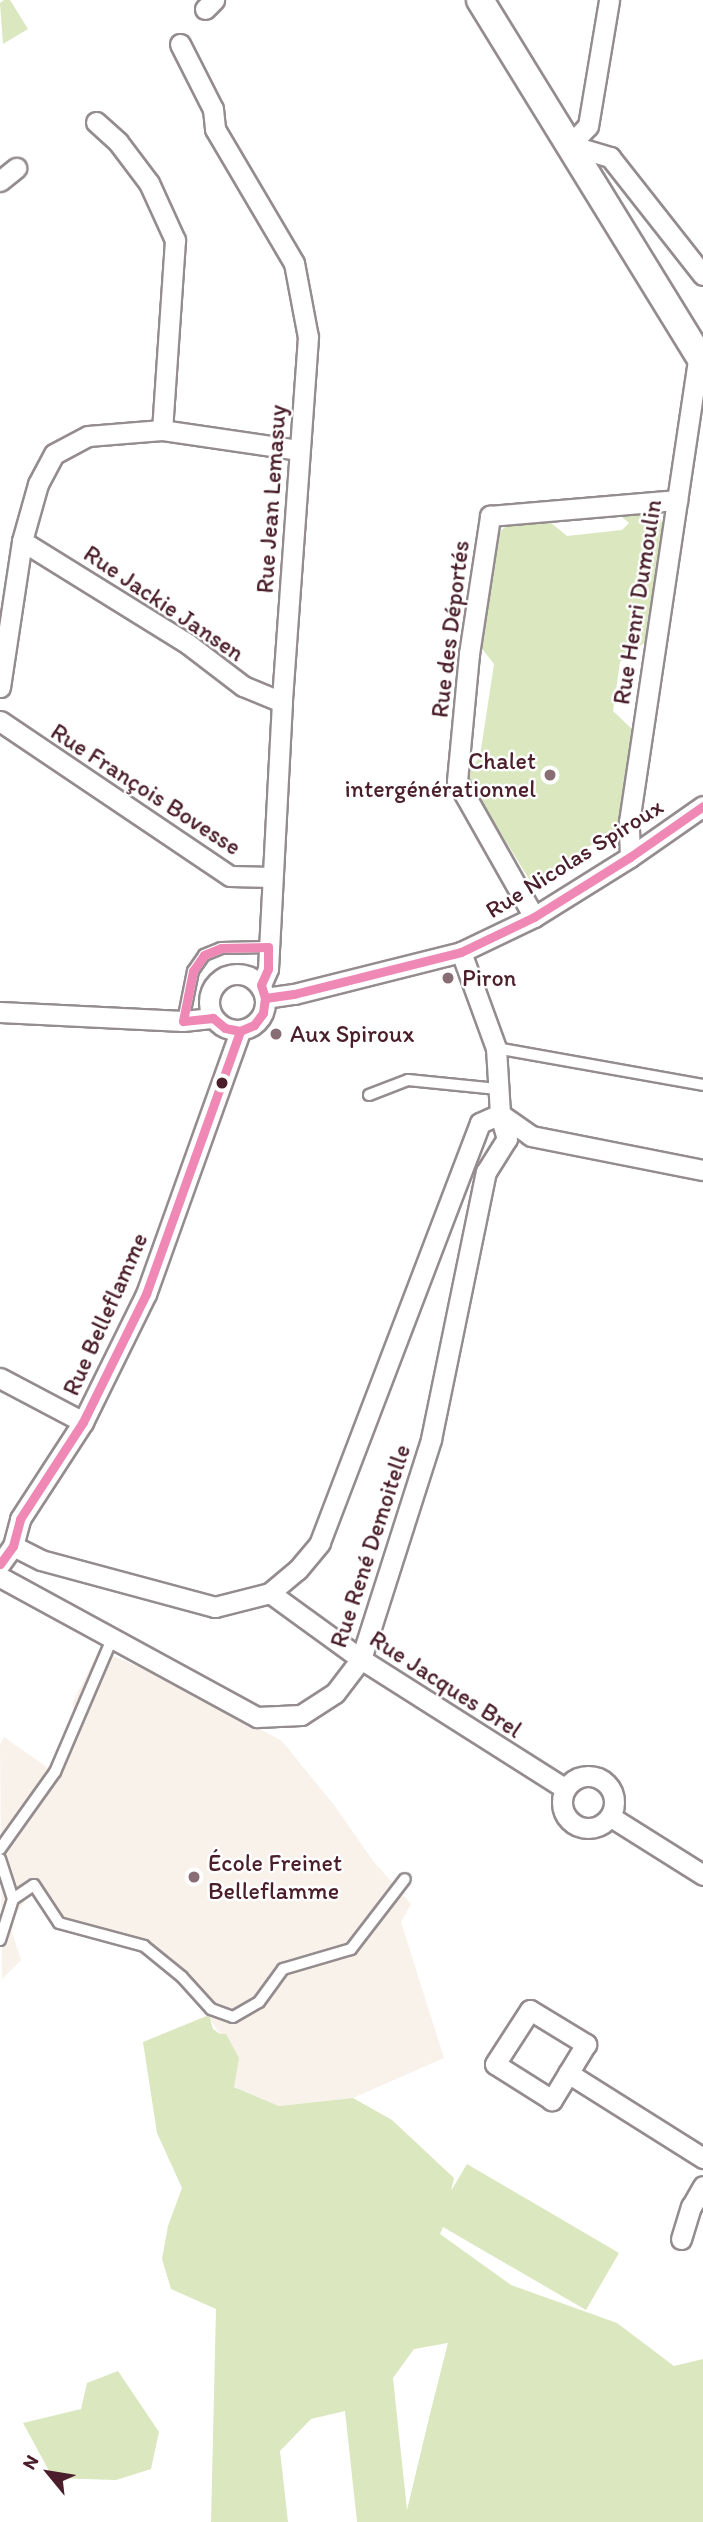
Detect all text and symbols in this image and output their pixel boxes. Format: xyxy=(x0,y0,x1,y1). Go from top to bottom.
street label: Rue Jean Lemasuy xyxy=(250,403,292,595)
street label: Rue Henri Dumoulin xyxy=(606,497,668,707)
street label: Rue Jackie Jansen xyxy=(78,539,250,667)
street label: Rue des Déportés xyxy=(425,539,475,719)
street label: Rue François Bovesse xyxy=(46,717,246,861)
place label: Chalet intergénérationnel xyxy=(344,747,536,803)
marker: Chalet intergénérationnel xyxy=(542,767,558,783)
street label: Rue Nicolas Spiroux xyxy=(480,792,668,924)
place label: Piron xyxy=(462,964,516,992)
marker: Piron xyxy=(440,970,456,986)
place label: Aux Spiroux xyxy=(290,1020,414,1048)
marker: Aux Spiroux xyxy=(268,1026,284,1042)
unlabelled marker xyxy=(215,1076,229,1090)
street label: Rue Belleflamme xyxy=(56,1228,154,1400)
street label: Rue René Demoitelle xyxy=(324,1441,416,1651)
street label: Rue Jacques Brel xyxy=(364,1624,528,1744)
place label: École Freinet Belleflamme xyxy=(208,1849,341,1905)
marker: École Freinet Belleflamme xyxy=(186,1869,202,1885)
north arrow xyxy=(14,2438,84,2508)
text: N xyxy=(17,2451,44,2474)

